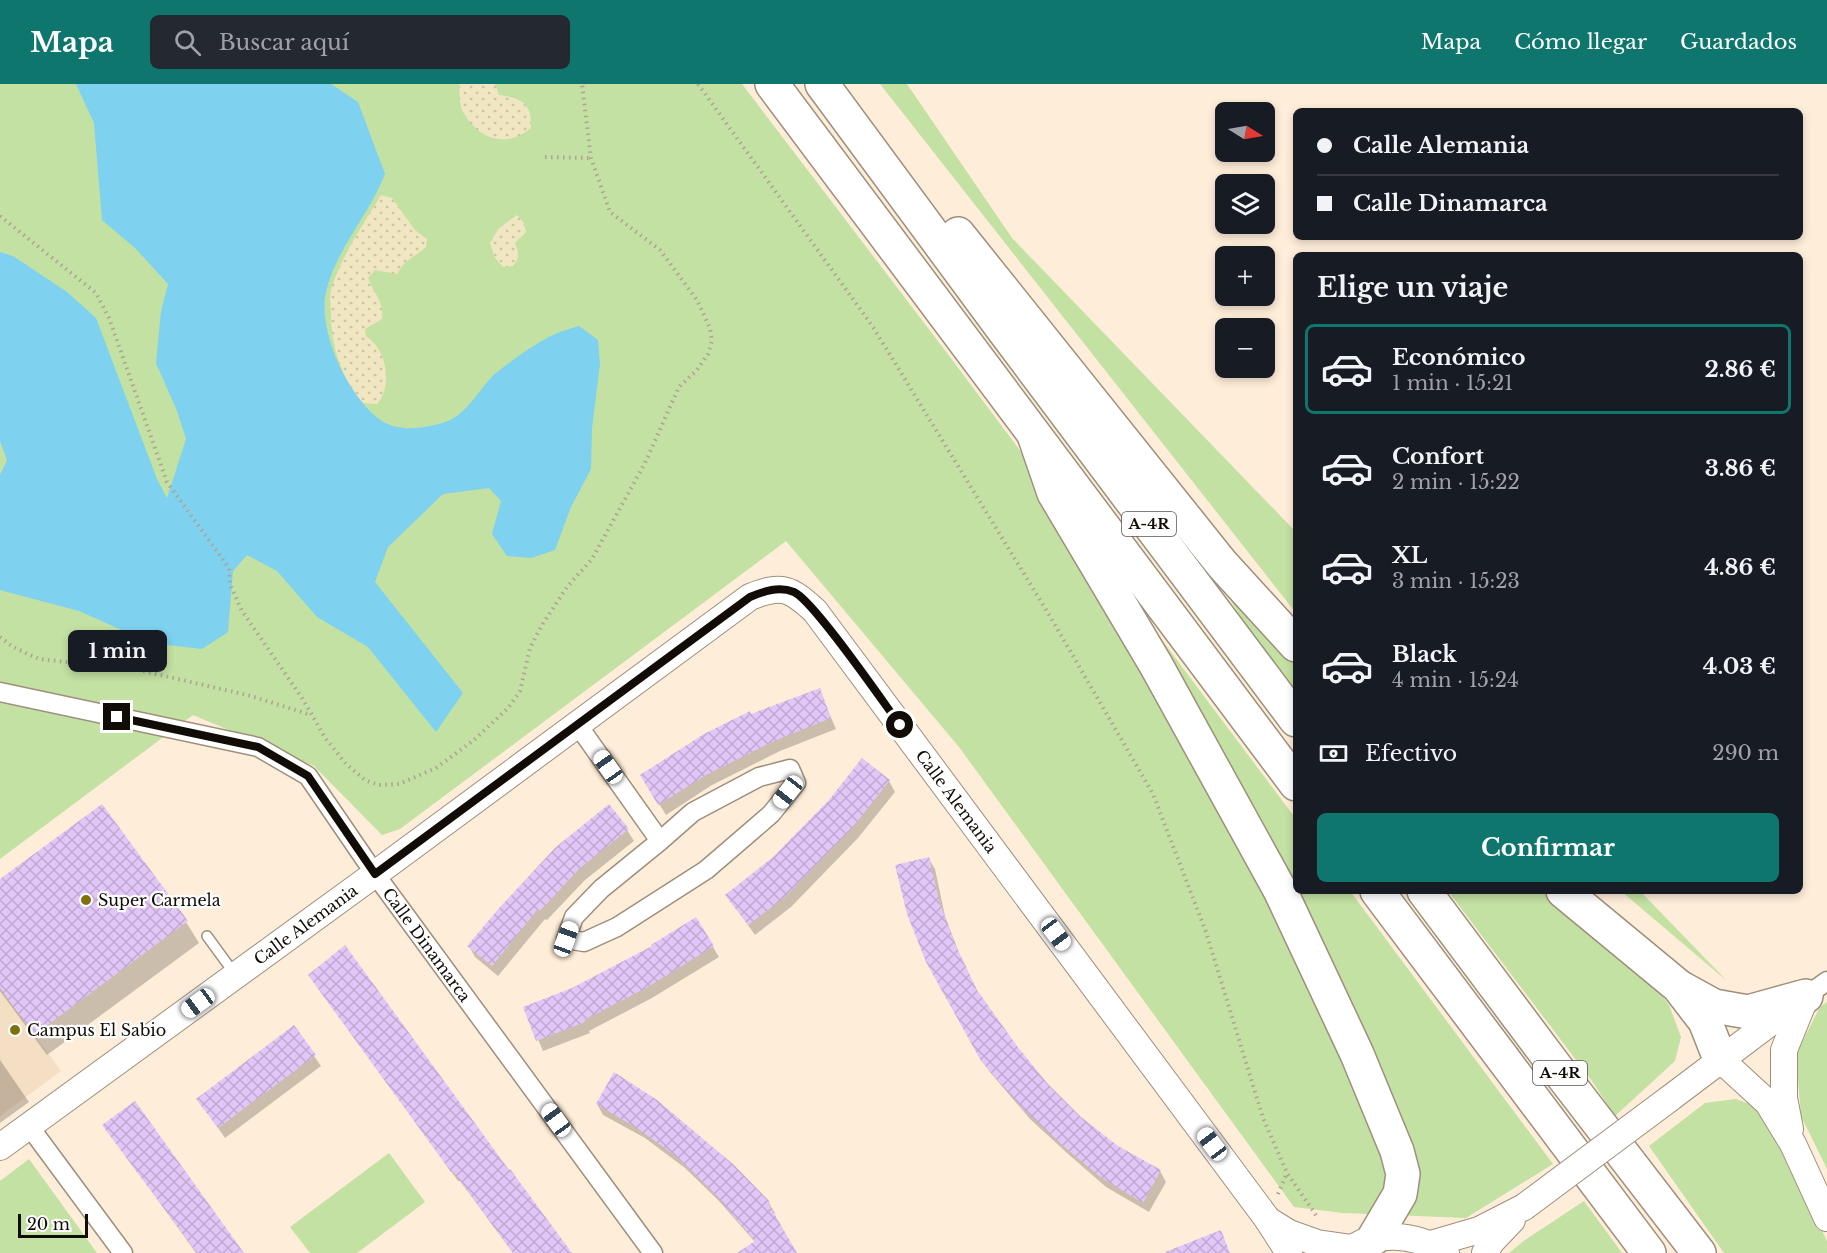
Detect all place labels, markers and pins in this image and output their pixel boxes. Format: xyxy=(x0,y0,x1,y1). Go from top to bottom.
place label: Super Carmela xyxy=(98,890,221,910)
marker: Super Carmela xyxy=(79,893,93,907)
place label: Campus El Sabio xyxy=(27,1020,166,1040)
marker: Campus El Sabio xyxy=(8,1023,22,1037)

